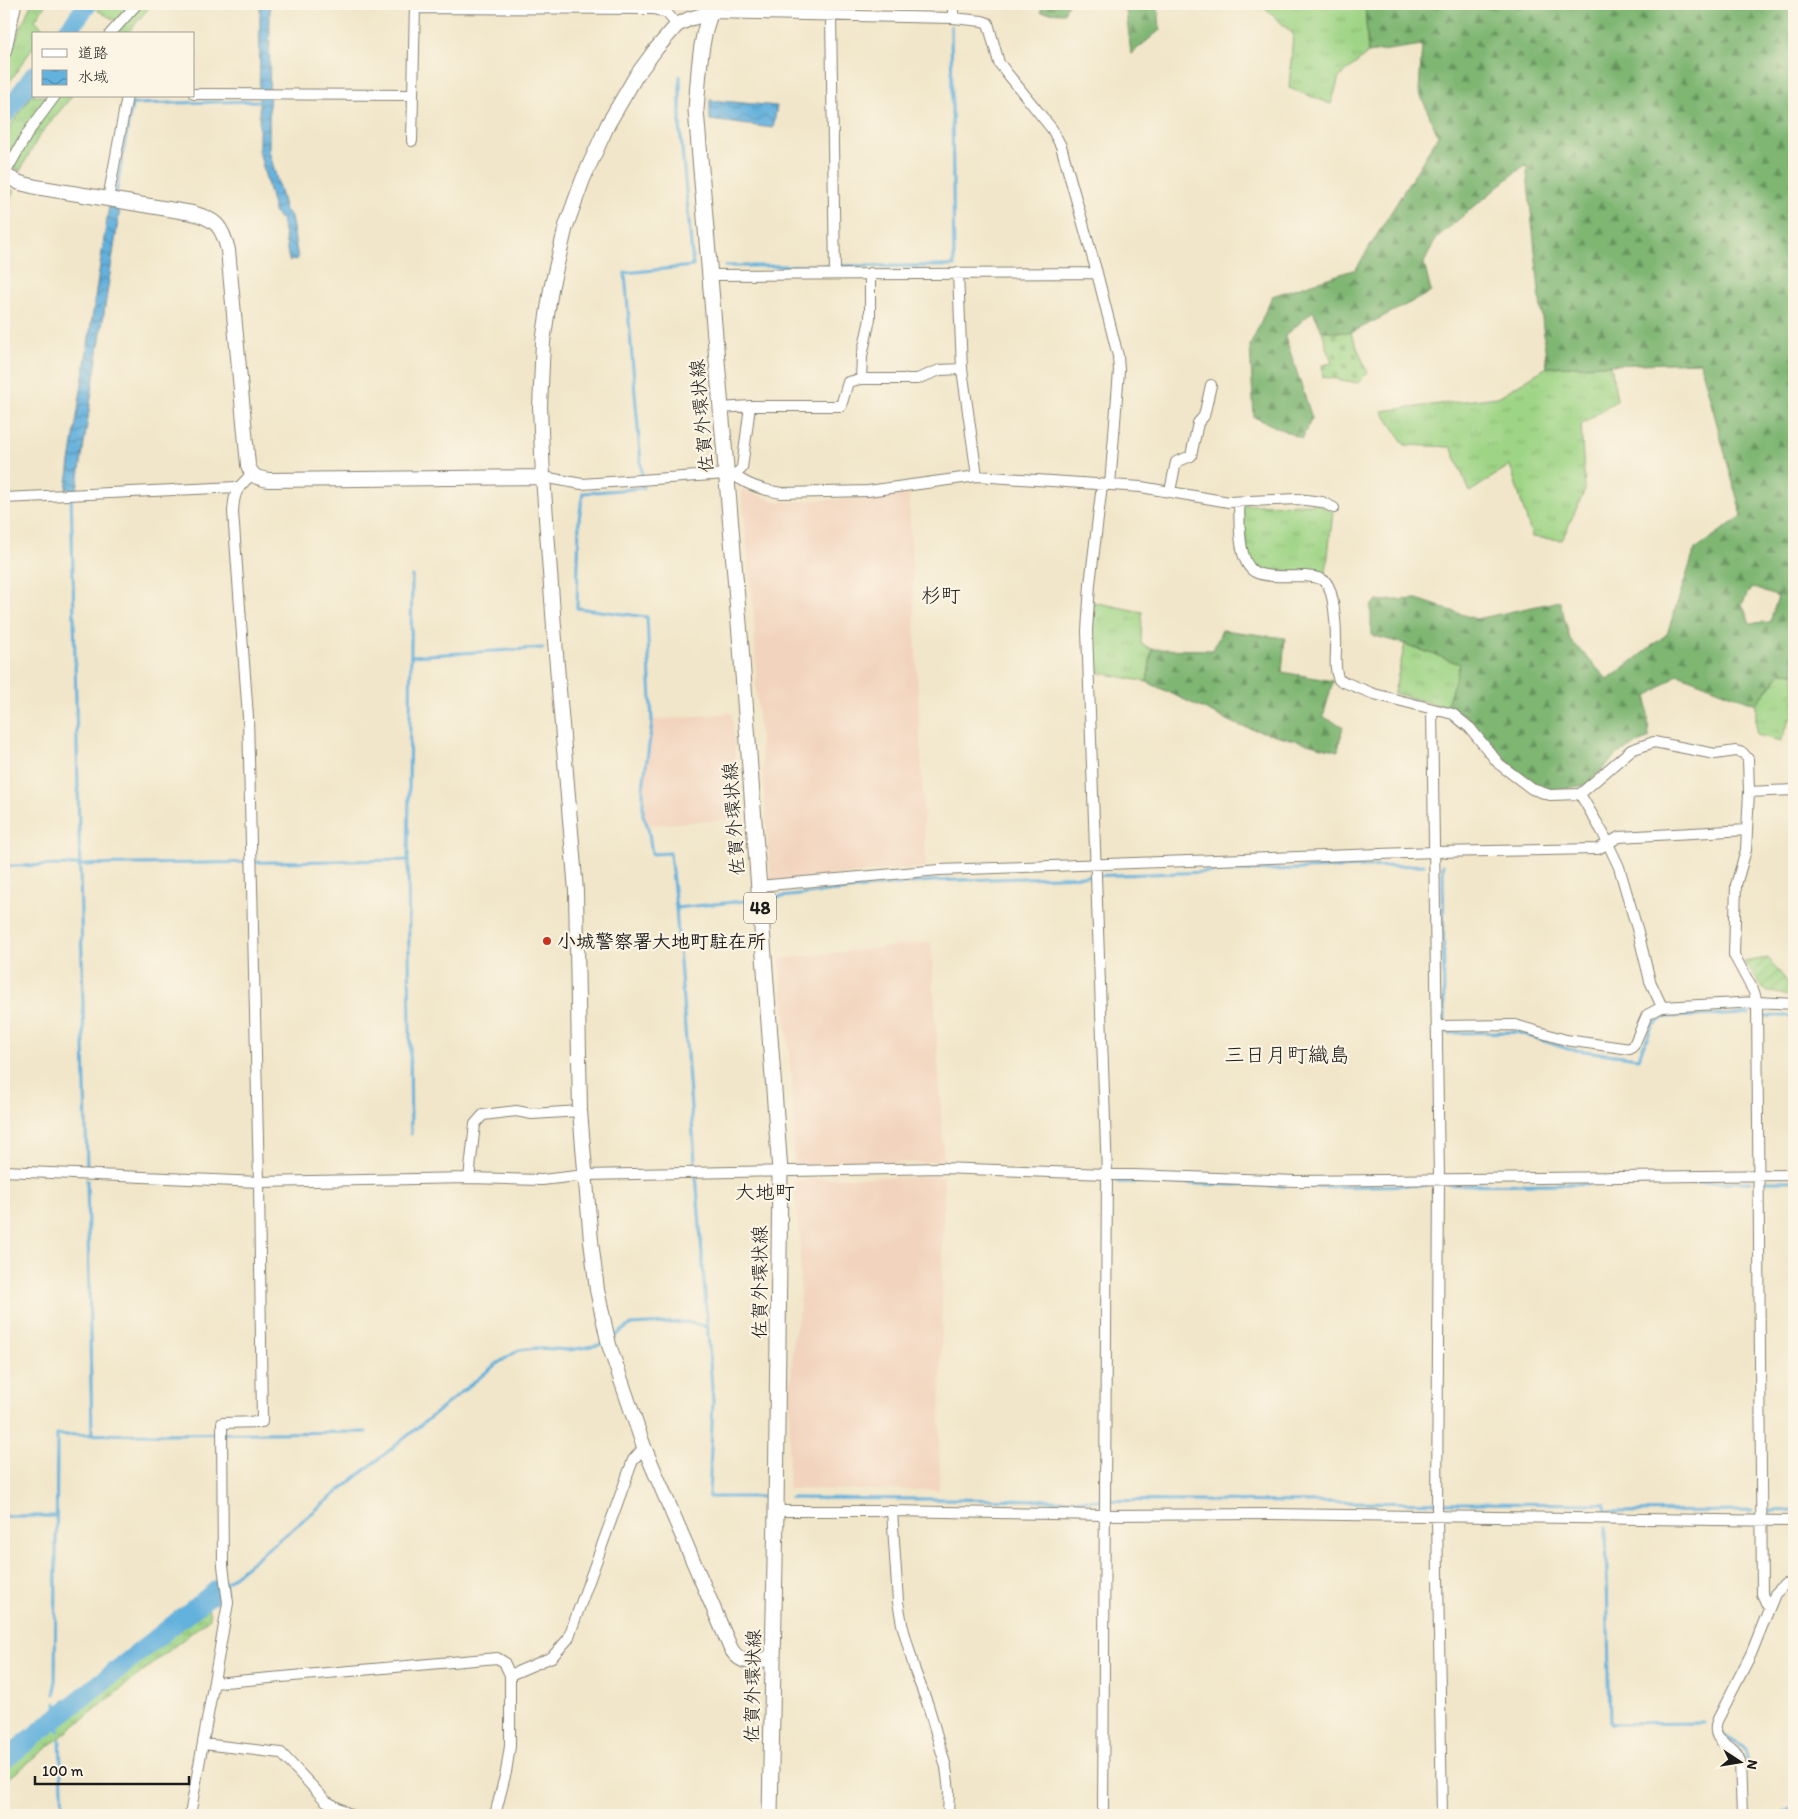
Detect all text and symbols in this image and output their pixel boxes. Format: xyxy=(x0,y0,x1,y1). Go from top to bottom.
legend xyxy=(32,32,195,98)
text: 道路 xyxy=(78,44,108,62)
text: 水域 xyxy=(78,68,108,86)
street label: 佐賀外環状線 xyxy=(685,358,718,474)
district label: 杉町 xyxy=(921,583,961,607)
street label: 佐賀外環状線 xyxy=(718,761,749,877)
road number: 48 xyxy=(744,892,776,924)
place label: 小城警察署大地町駐在所 xyxy=(557,930,766,953)
marker: 小城警察署大地町駐在所 xyxy=(541,935,553,947)
district label: 三日月町織島 xyxy=(1224,1042,1350,1067)
district label: 大地町 xyxy=(735,1180,795,1204)
street label: 佐賀外環状線 xyxy=(748,1225,771,1339)
street label: 佐賀外環状線 xyxy=(740,1629,765,1743)
north arrow xyxy=(1716,1736,1766,1786)
scale bar xyxy=(35,1754,189,1786)
text: N xyxy=(1743,1758,1762,1771)
text: 100 m xyxy=(42,1762,84,1780)

